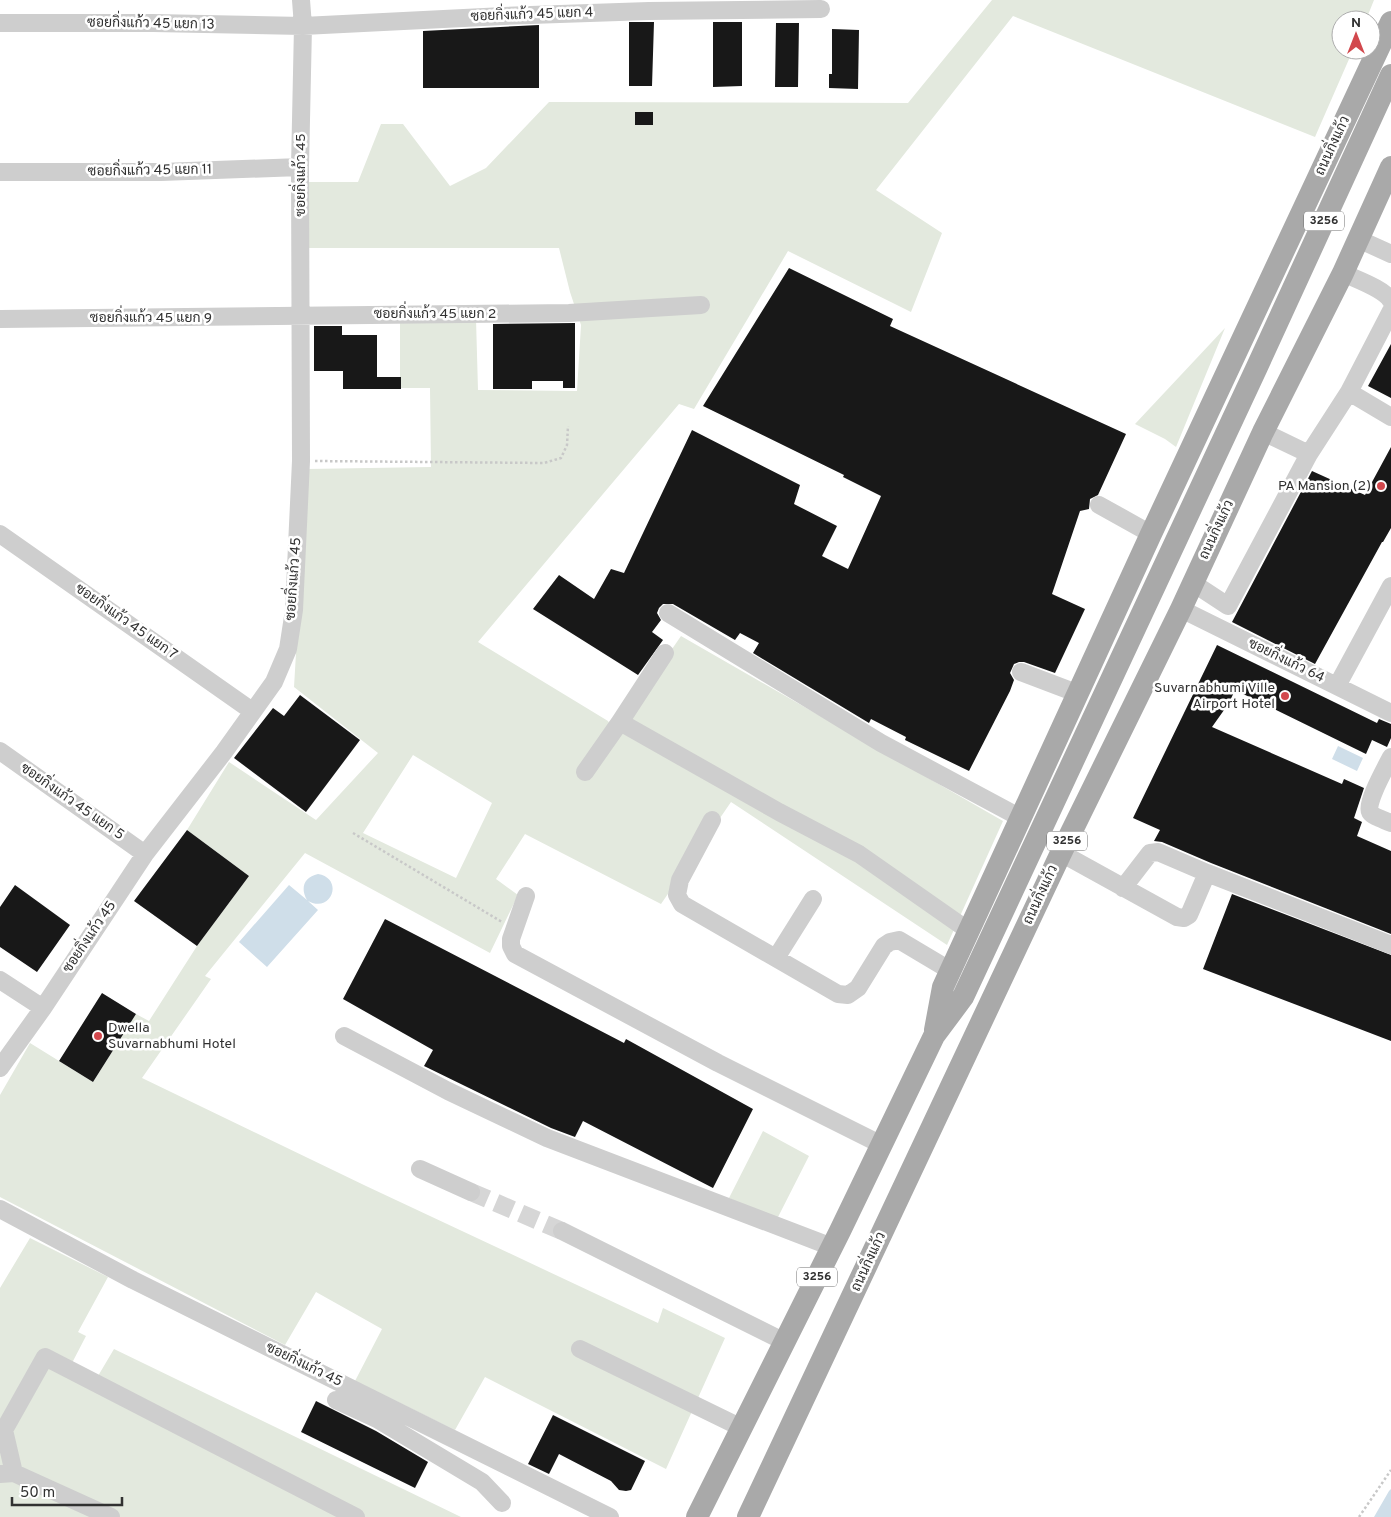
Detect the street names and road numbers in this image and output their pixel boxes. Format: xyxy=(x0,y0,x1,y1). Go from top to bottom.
street label: ซอยกิ่งแก้ว 45 แยก 4 xyxy=(470,0,594,26)
street label: ซอยกิ่งแก้ว 45 แยก 13 xyxy=(87,10,215,34)
street label: ถนนกิ่งแก้ว xyxy=(1308,112,1354,178)
street label: ซอยกิ่งแก้ว 45 xyxy=(288,133,310,217)
street label: ซอยกิ่งแก้ว 45 แยก 11 xyxy=(88,157,212,181)
road number: 3256 xyxy=(1304,212,1344,230)
street label: ซอยกิ่งแก้ว 45 แยก 2 xyxy=(374,301,496,323)
street label: ซอยกิ่งแก้ว 45 แยก 9 xyxy=(90,305,212,327)
street label: ถนนกิ่งแก้ว xyxy=(1192,496,1238,562)
street label: ซอยกิ่งแก้ว 45 xyxy=(278,537,305,621)
street label: ซอยกิ่งแก้ว 45 แยก 7 xyxy=(72,577,183,664)
street label: ซอยกิ่งแก้ว 64 xyxy=(1245,631,1329,687)
street label: ซอยกิ่งแก้ว 45 แยก 5 xyxy=(17,756,130,844)
road number: 3256 xyxy=(1047,831,1087,850)
street label: ถนนกิ่งแก้ว xyxy=(1016,861,1062,927)
street label: ซอยกิ่งแก้ว 45 xyxy=(56,895,120,976)
street label: ถนนกิ่งแก้ว xyxy=(844,1228,890,1294)
road number: 3256 xyxy=(797,1268,837,1286)
street label: ซอยกิ่งแก้ว 45 xyxy=(263,1335,347,1391)

